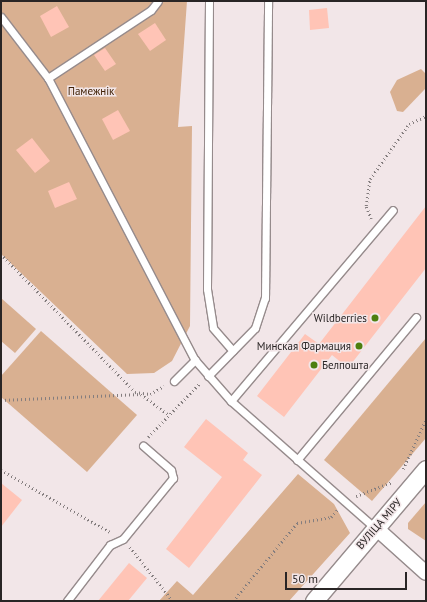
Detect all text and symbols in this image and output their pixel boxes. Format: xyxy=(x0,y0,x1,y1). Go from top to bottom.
park label: Памежнік xyxy=(68,84,114,98)
place label: Wildberries xyxy=(314,311,367,325)
marker: Wildberries xyxy=(370,313,380,323)
place label: Минская Фармация xyxy=(257,339,351,353)
marker: Минская Фармация xyxy=(354,341,364,351)
place label: Белпошта xyxy=(322,358,369,372)
marker: Белпошта xyxy=(309,360,319,370)
street label: ВУЛІЦА МІРУ xyxy=(353,496,405,552)
scale bar xyxy=(287,564,409,590)
text: 50 m xyxy=(292,571,318,586)

